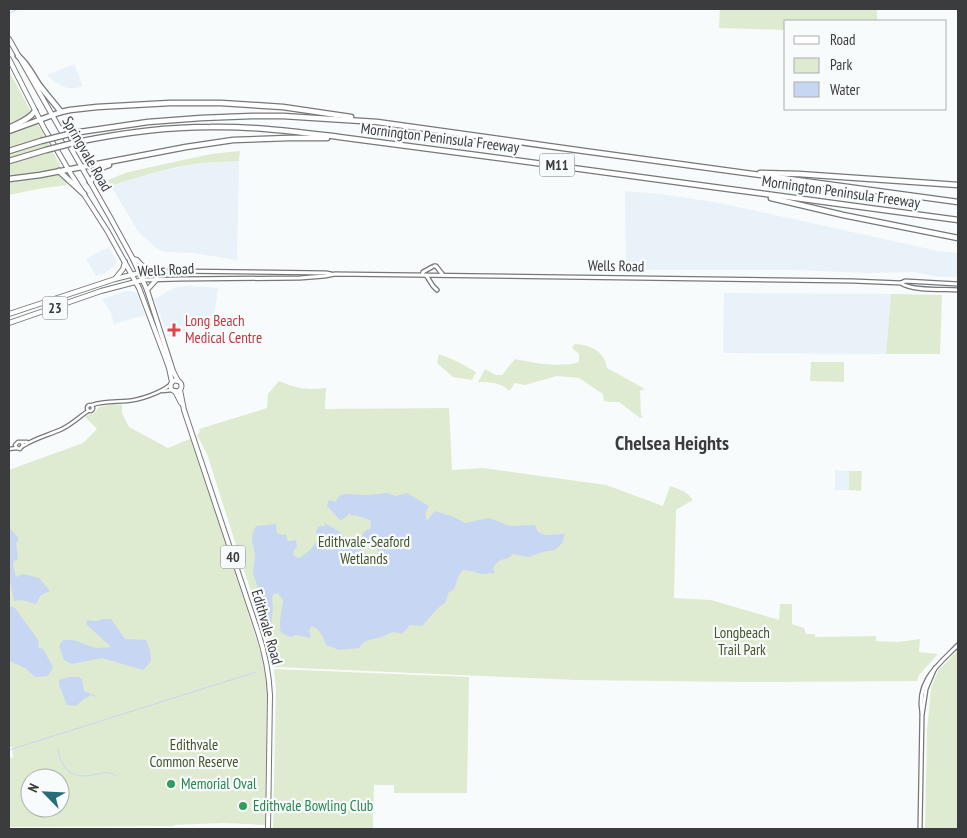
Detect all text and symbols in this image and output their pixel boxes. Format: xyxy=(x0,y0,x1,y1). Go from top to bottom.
legend xyxy=(784,20,947,110)
text: Road xyxy=(830,30,856,49)
text: Park xyxy=(830,55,852,74)
text: Water xyxy=(830,80,861,99)
street label: Springvale Road xyxy=(58,113,117,195)
street label: Mornington Peninsula Freeway xyxy=(360,118,521,157)
road number: M11 xyxy=(540,154,574,176)
street label: Mornington Peninsula Freeway xyxy=(761,171,922,212)
street label: Wells Road xyxy=(588,256,644,275)
street label: Wells Road xyxy=(137,259,195,280)
road number: 23 xyxy=(42,296,68,320)
place label: Long Beach Medical Centre xyxy=(185,311,262,347)
marker: Long Beach Medical Centre xyxy=(167,323,181,337)
district label: Chelsea Heights xyxy=(615,430,729,456)
park label: Edithvale-Seaford Wetlands xyxy=(318,532,410,568)
road number: 40 xyxy=(220,546,246,568)
street label: Edithvale Road xyxy=(248,587,287,667)
park label: Longbeach Trail Park xyxy=(714,623,770,659)
park label: Edithvale Common Reserve xyxy=(150,735,238,771)
north arrow xyxy=(20,768,70,818)
place label: Memorial Oval xyxy=(181,774,257,793)
marker: Memorial Oval xyxy=(165,778,177,790)
text: N xyxy=(23,781,43,795)
place label: Edithvale Bowling Club xyxy=(253,796,373,815)
marker: Edithvale Bowling Club xyxy=(237,800,249,812)

